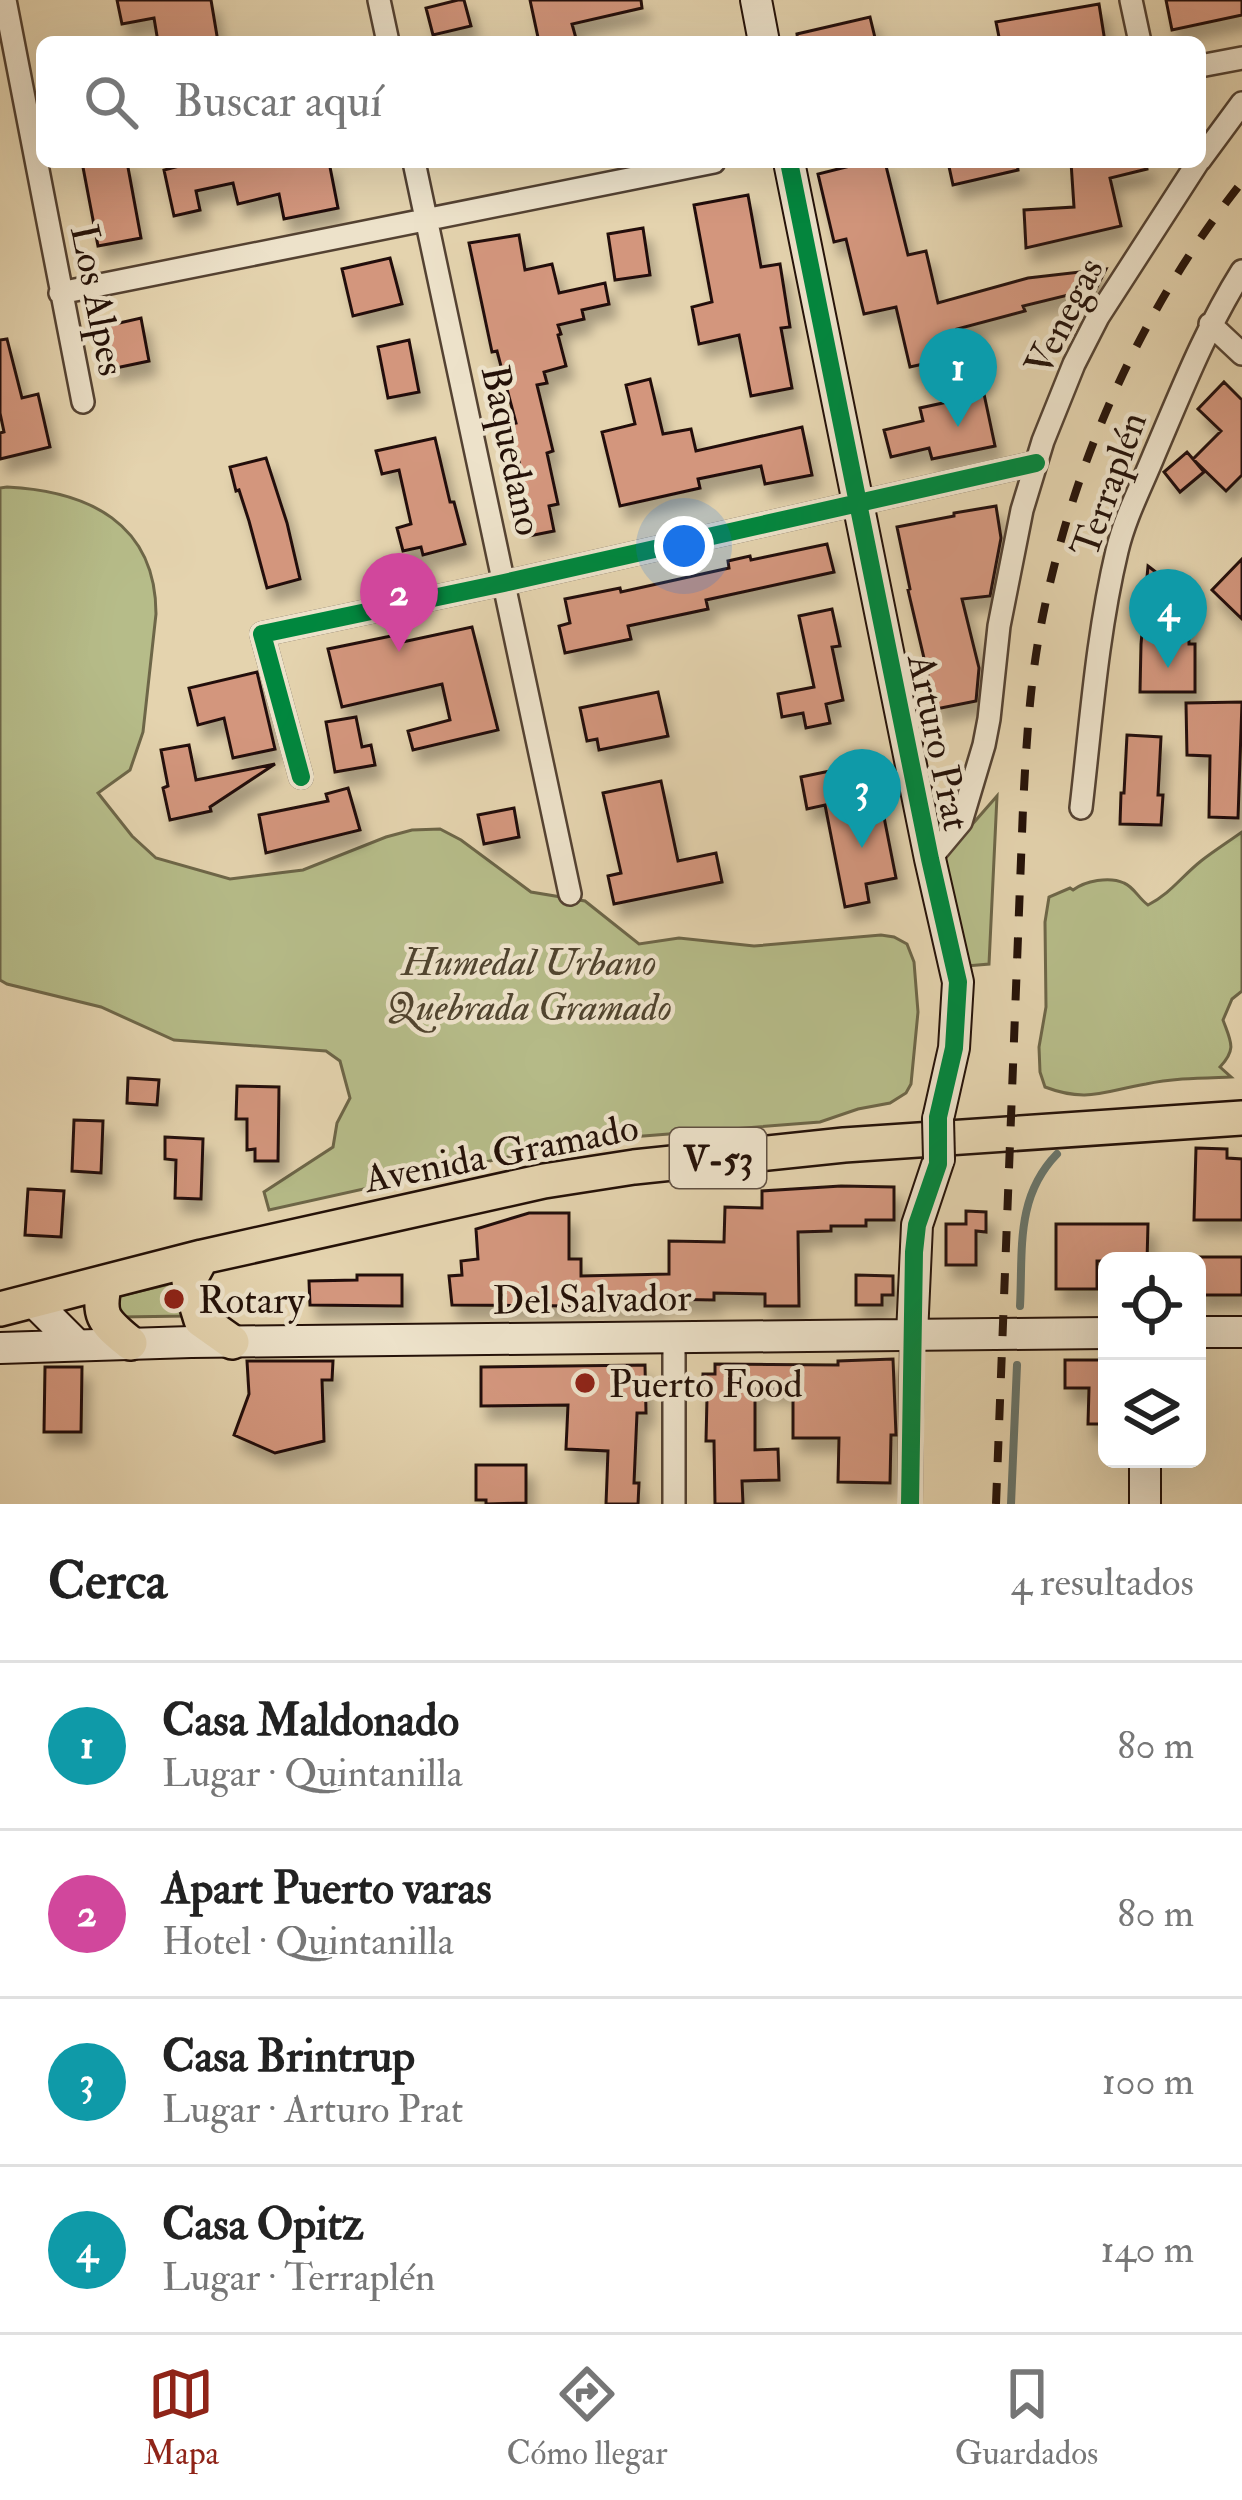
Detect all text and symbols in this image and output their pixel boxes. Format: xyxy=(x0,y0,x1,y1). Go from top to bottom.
search box xyxy=(36,36,1206,168)
icon: search xyxy=(78,69,144,135)
text: Buscar aquí xyxy=(174,74,382,130)
street label: Los Alpes xyxy=(59,221,136,380)
street label: Venegas xyxy=(1014,250,1115,384)
pin: 1 xyxy=(919,328,997,427)
street label: Baquedano xyxy=(470,361,553,540)
street label: Terraplén xyxy=(1061,405,1158,564)
your location xyxy=(654,516,714,576)
pin: 2 xyxy=(360,553,438,652)
pin: 4 xyxy=(1129,569,1207,668)
street label: Arturo Prat xyxy=(896,649,981,835)
pin: 3 xyxy=(823,749,901,848)
park label: Humedal Urbano Quebrada Gramado xyxy=(386,938,672,1033)
street label: Avenida Gramado xyxy=(359,1103,642,1204)
road number: V-53 xyxy=(670,1128,766,1188)
map controls xyxy=(1098,1252,1206,1468)
button: locate xyxy=(1098,1252,1206,1360)
street label: Del Salvador xyxy=(492,1273,692,1326)
place label: Rotary xyxy=(198,1276,306,1325)
marker: Rotary xyxy=(161,1286,187,1312)
place label: Puerto Food xyxy=(609,1360,803,1409)
button: layers xyxy=(1098,1360,1206,1468)
marker: Puerto Food xyxy=(572,1370,598,1396)
text: Cerca xyxy=(48,1550,167,1614)
text: 4 resultados xyxy=(1011,1558,1194,1607)
text: Casa Maldonado xyxy=(162,1693,459,1749)
text: 1 xyxy=(80,1721,94,1770)
text: 80 m xyxy=(1117,1721,1194,1770)
text: Lugar · Quintanilla xyxy=(162,1749,463,1798)
text: Apart Puerto varas xyxy=(162,1861,492,1917)
text: 2 xyxy=(77,1889,97,1938)
text: 80 m xyxy=(1117,1889,1194,1938)
text: Hotel · Quintanilla xyxy=(162,1917,454,1966)
text: Casa Brintrup xyxy=(162,2029,415,2085)
text: 3 xyxy=(80,2057,94,2106)
text: 100 m xyxy=(1102,2057,1194,2106)
text: Lugar · Arturo Prat xyxy=(162,2085,463,2134)
text: Casa Opitz xyxy=(162,2197,364,2253)
text: 4 xyxy=(76,2225,98,2274)
text: 140 m xyxy=(1101,2225,1194,2274)
text: Lugar · Terraplén xyxy=(162,2253,435,2302)
tab: Mapa xyxy=(144,2361,219,2474)
tab: Cómo llegar xyxy=(506,2361,667,2474)
tab: Guardados xyxy=(955,2361,1098,2474)

